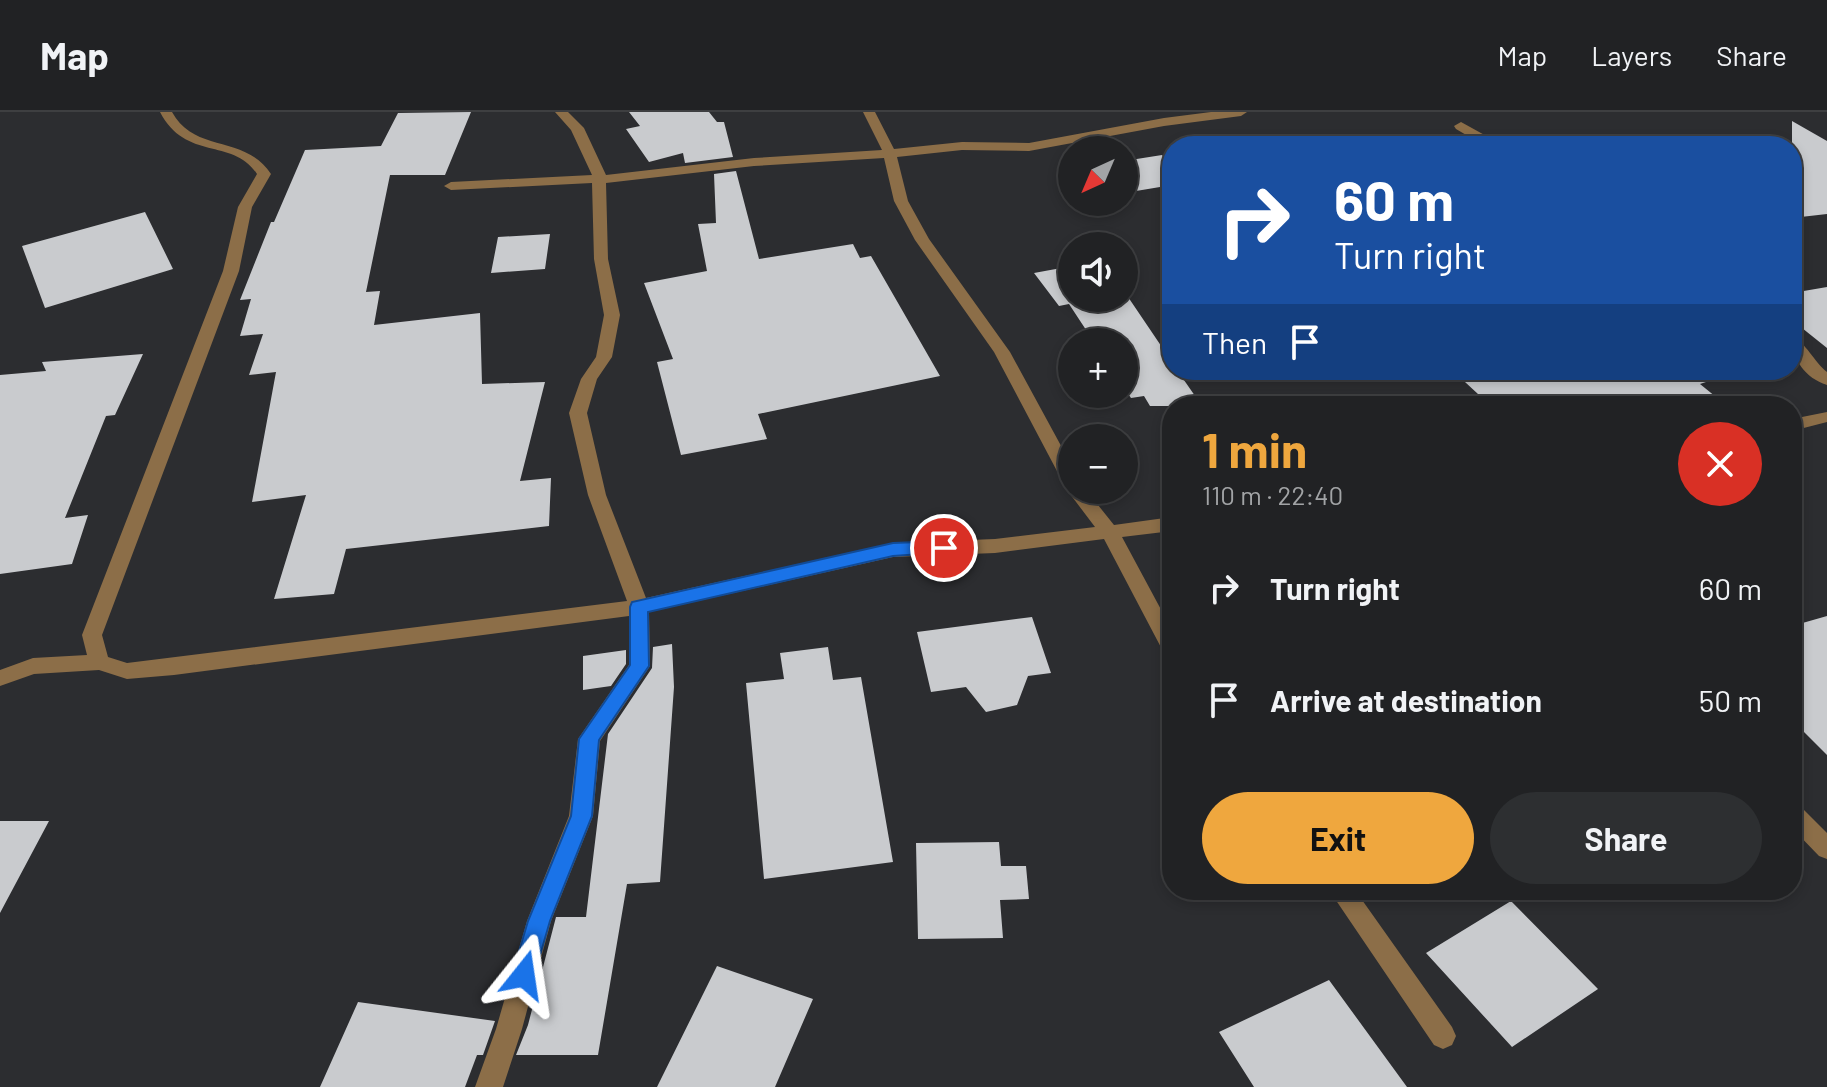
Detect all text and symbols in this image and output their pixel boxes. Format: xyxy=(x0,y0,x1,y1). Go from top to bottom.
text: Map xyxy=(40,32,109,78)
text: Map xyxy=(1497,38,1547,72)
text: Layers xyxy=(1591,38,1672,72)
text: Share xyxy=(1716,38,1787,72)
north arrow xyxy=(1058,136,1138,216)
map controls xyxy=(1058,136,1138,504)
text: 60 m xyxy=(1334,165,1454,232)
icon: right xyxy=(1202,168,1306,272)
button: sound xyxy=(1058,232,1138,312)
text: Turn right xyxy=(1334,233,1486,276)
icon: arrive xyxy=(1283,320,1327,364)
text: Then xyxy=(1202,324,1267,360)
button: + xyxy=(1058,328,1138,408)
text: 1 min xyxy=(1202,420,1307,478)
button: close xyxy=(1678,422,1762,506)
button: − xyxy=(1058,424,1138,504)
text: 110 m · 22:40 xyxy=(1202,479,1343,510)
pin xyxy=(910,514,978,582)
icon: arrive xyxy=(922,526,966,570)
icon: right xyxy=(1202,566,1246,610)
text: Turn right xyxy=(1270,570,1400,606)
text: 60 m xyxy=(1699,570,1762,606)
icon: arrive xyxy=(1202,678,1246,722)
text: Arrive at destination xyxy=(1270,682,1542,718)
text: 50 m xyxy=(1699,682,1762,718)
button: Exit xyxy=(1202,792,1474,884)
button: Share xyxy=(1490,792,1762,884)
position arrow xyxy=(482,933,566,1017)

